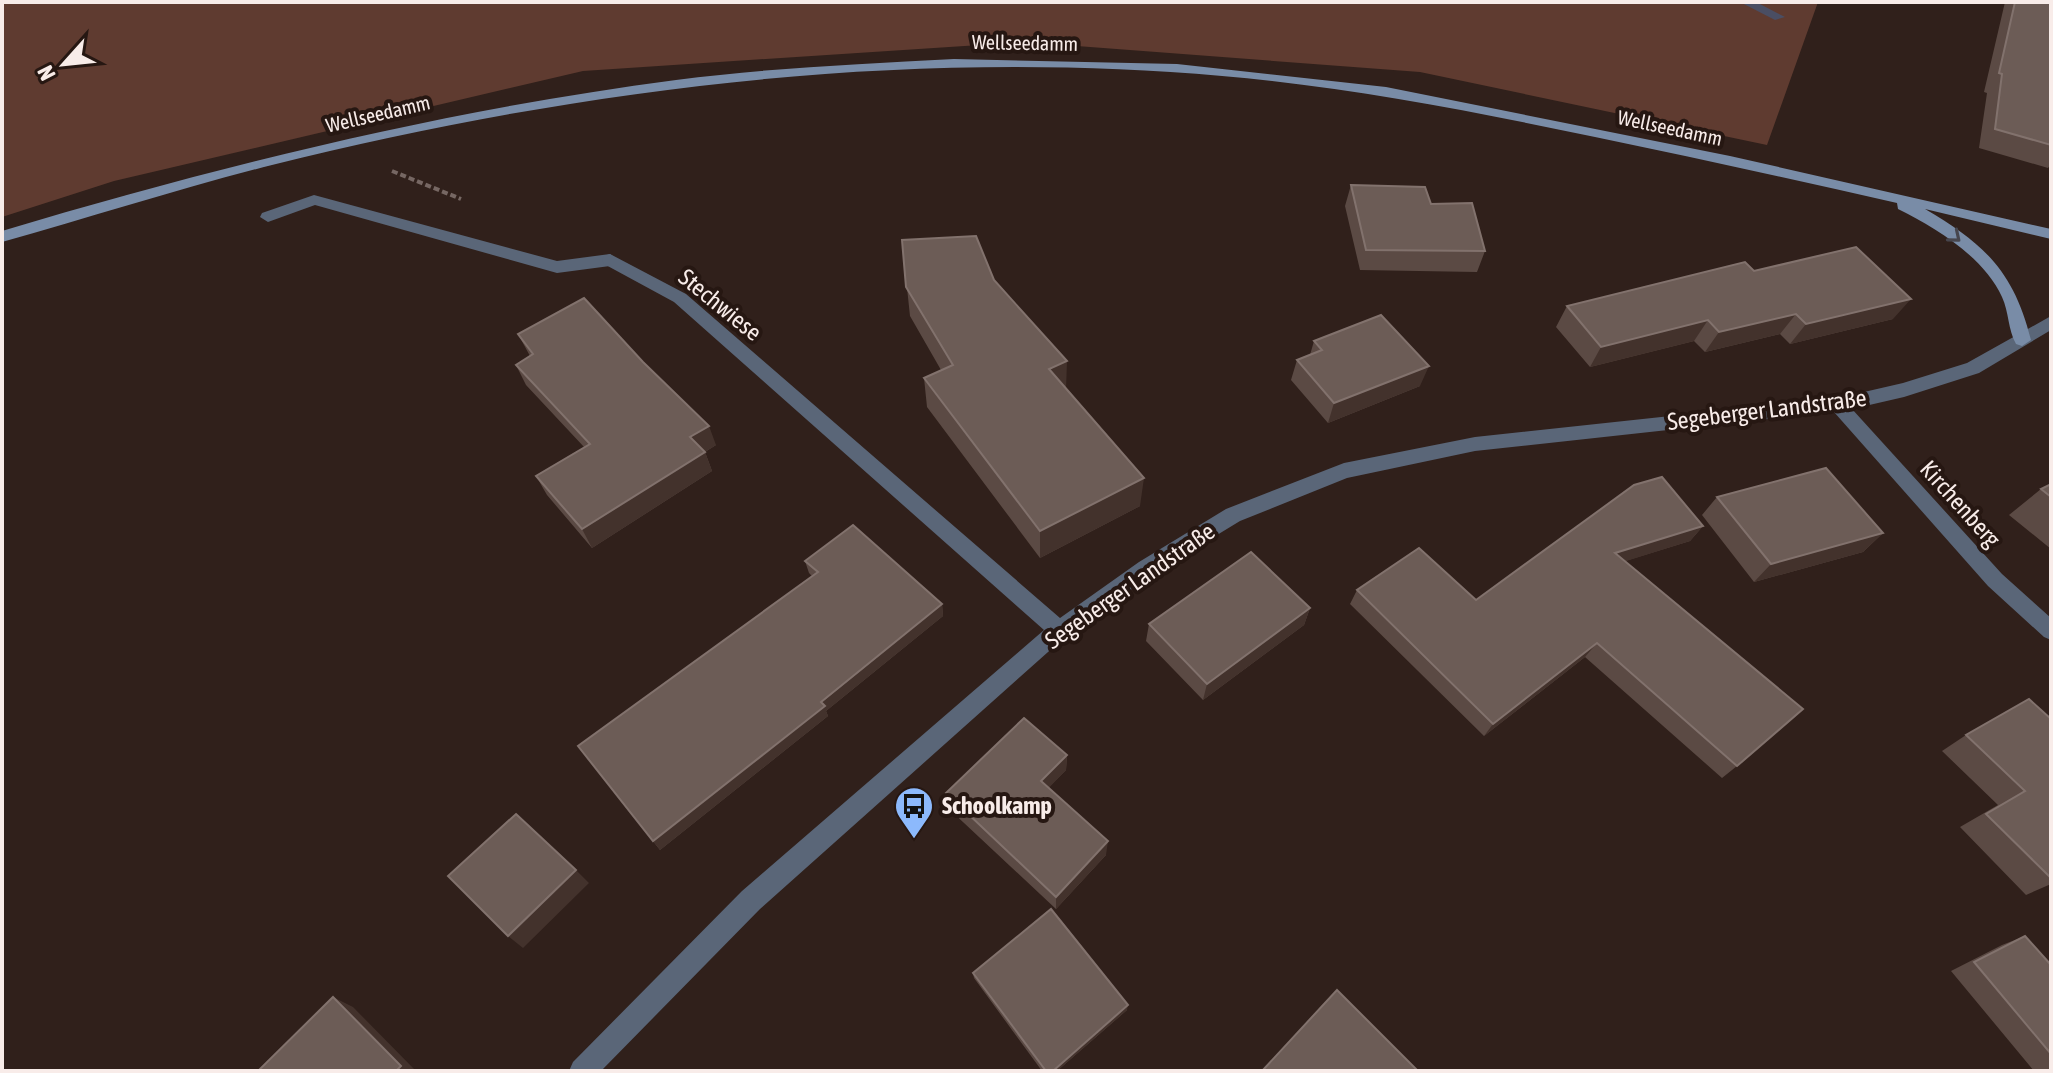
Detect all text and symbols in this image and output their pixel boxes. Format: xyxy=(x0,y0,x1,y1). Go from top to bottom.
north arrow xyxy=(24,24,104,104)
street label: Wellseedamm xyxy=(972,30,1078,55)
text: N xyxy=(32,61,61,85)
street label: Wellseedamm xyxy=(324,90,432,137)
street label: Wellseedamm xyxy=(1616,105,1724,150)
one-way arrow xyxy=(1946,227,1960,242)
street label: Stechwiese xyxy=(674,263,767,346)
street label: Segeberger Landstraße xyxy=(1666,384,1868,435)
street label: Kirchenberg xyxy=(1915,455,2006,553)
street label: Segeberger Landstraße xyxy=(1040,517,1219,654)
bus stop icon: Schoolkamp xyxy=(893,785,935,840)
place label: Schoolkamp xyxy=(942,792,1052,819)

